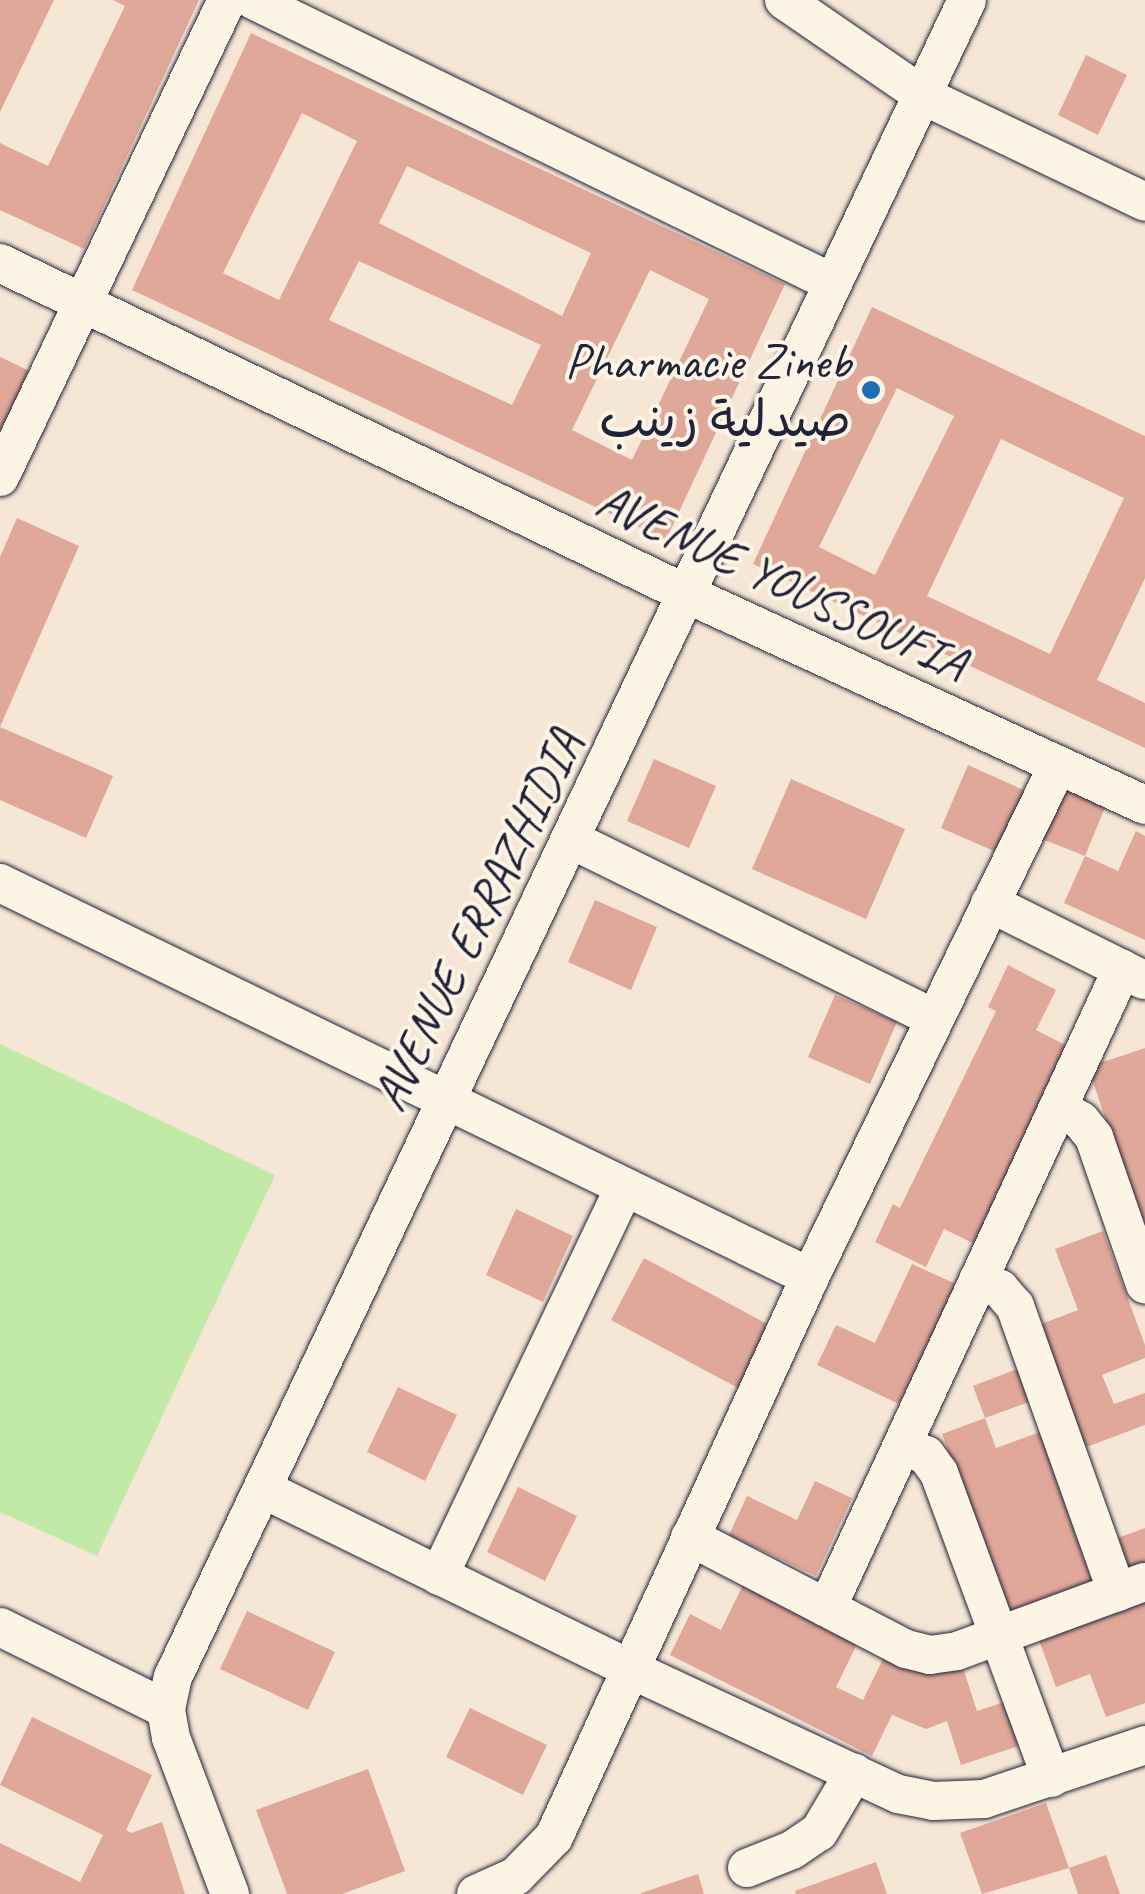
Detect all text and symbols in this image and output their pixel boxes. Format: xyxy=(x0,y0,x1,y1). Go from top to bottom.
place label: Pharmacie Zineb صيدلية زينب xyxy=(565,331,851,448)
marker: Pharmacie Zineb صيدلية زينب xyxy=(860,379,882,401)
street label: AVENUE YOUSSOUFIA xyxy=(588,470,976,694)
street label: AVENUE ERRAZHIDIA xyxy=(359,720,595,1120)

